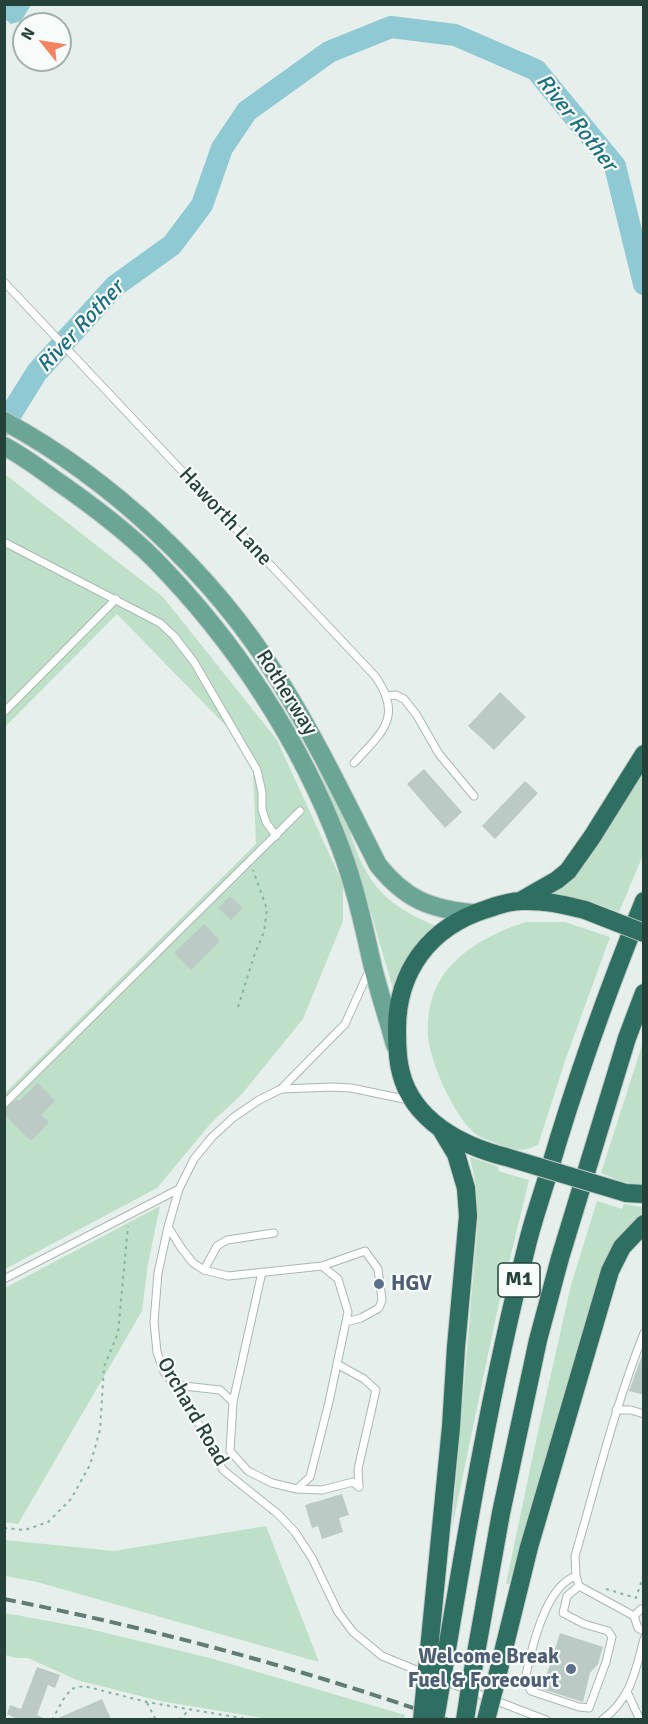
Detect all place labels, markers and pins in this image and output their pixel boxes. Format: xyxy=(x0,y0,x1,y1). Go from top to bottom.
place label: HGV xyxy=(391,1271,432,1297)
marker: HGV xyxy=(372,1277,386,1291)
place label: Welcome Break Fuel & Forecourt xyxy=(408,1644,559,1694)
marker: Welcome Break Fuel & Forecourt xyxy=(564,1662,578,1676)

